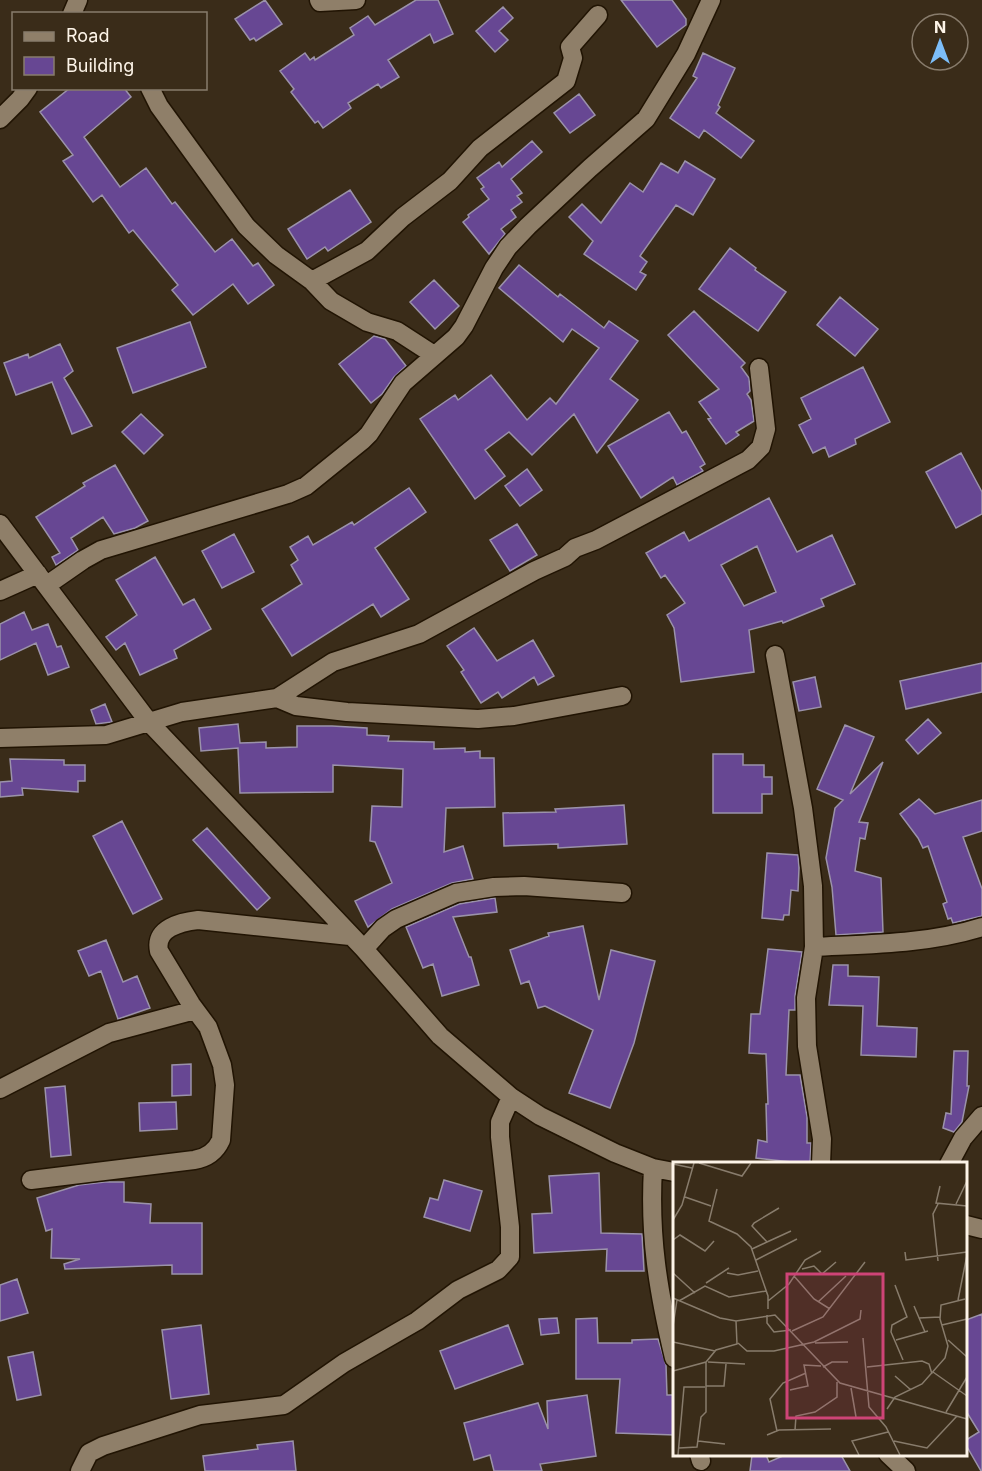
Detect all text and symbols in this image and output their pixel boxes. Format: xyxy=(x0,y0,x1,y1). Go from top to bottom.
legend xyxy=(12,12,207,90)
north arrow xyxy=(910,12,970,72)
text: N xyxy=(934,17,946,37)
text: Road xyxy=(66,25,109,46)
text: Building xyxy=(66,55,134,76)
inset map xyxy=(673,1162,967,1456)

